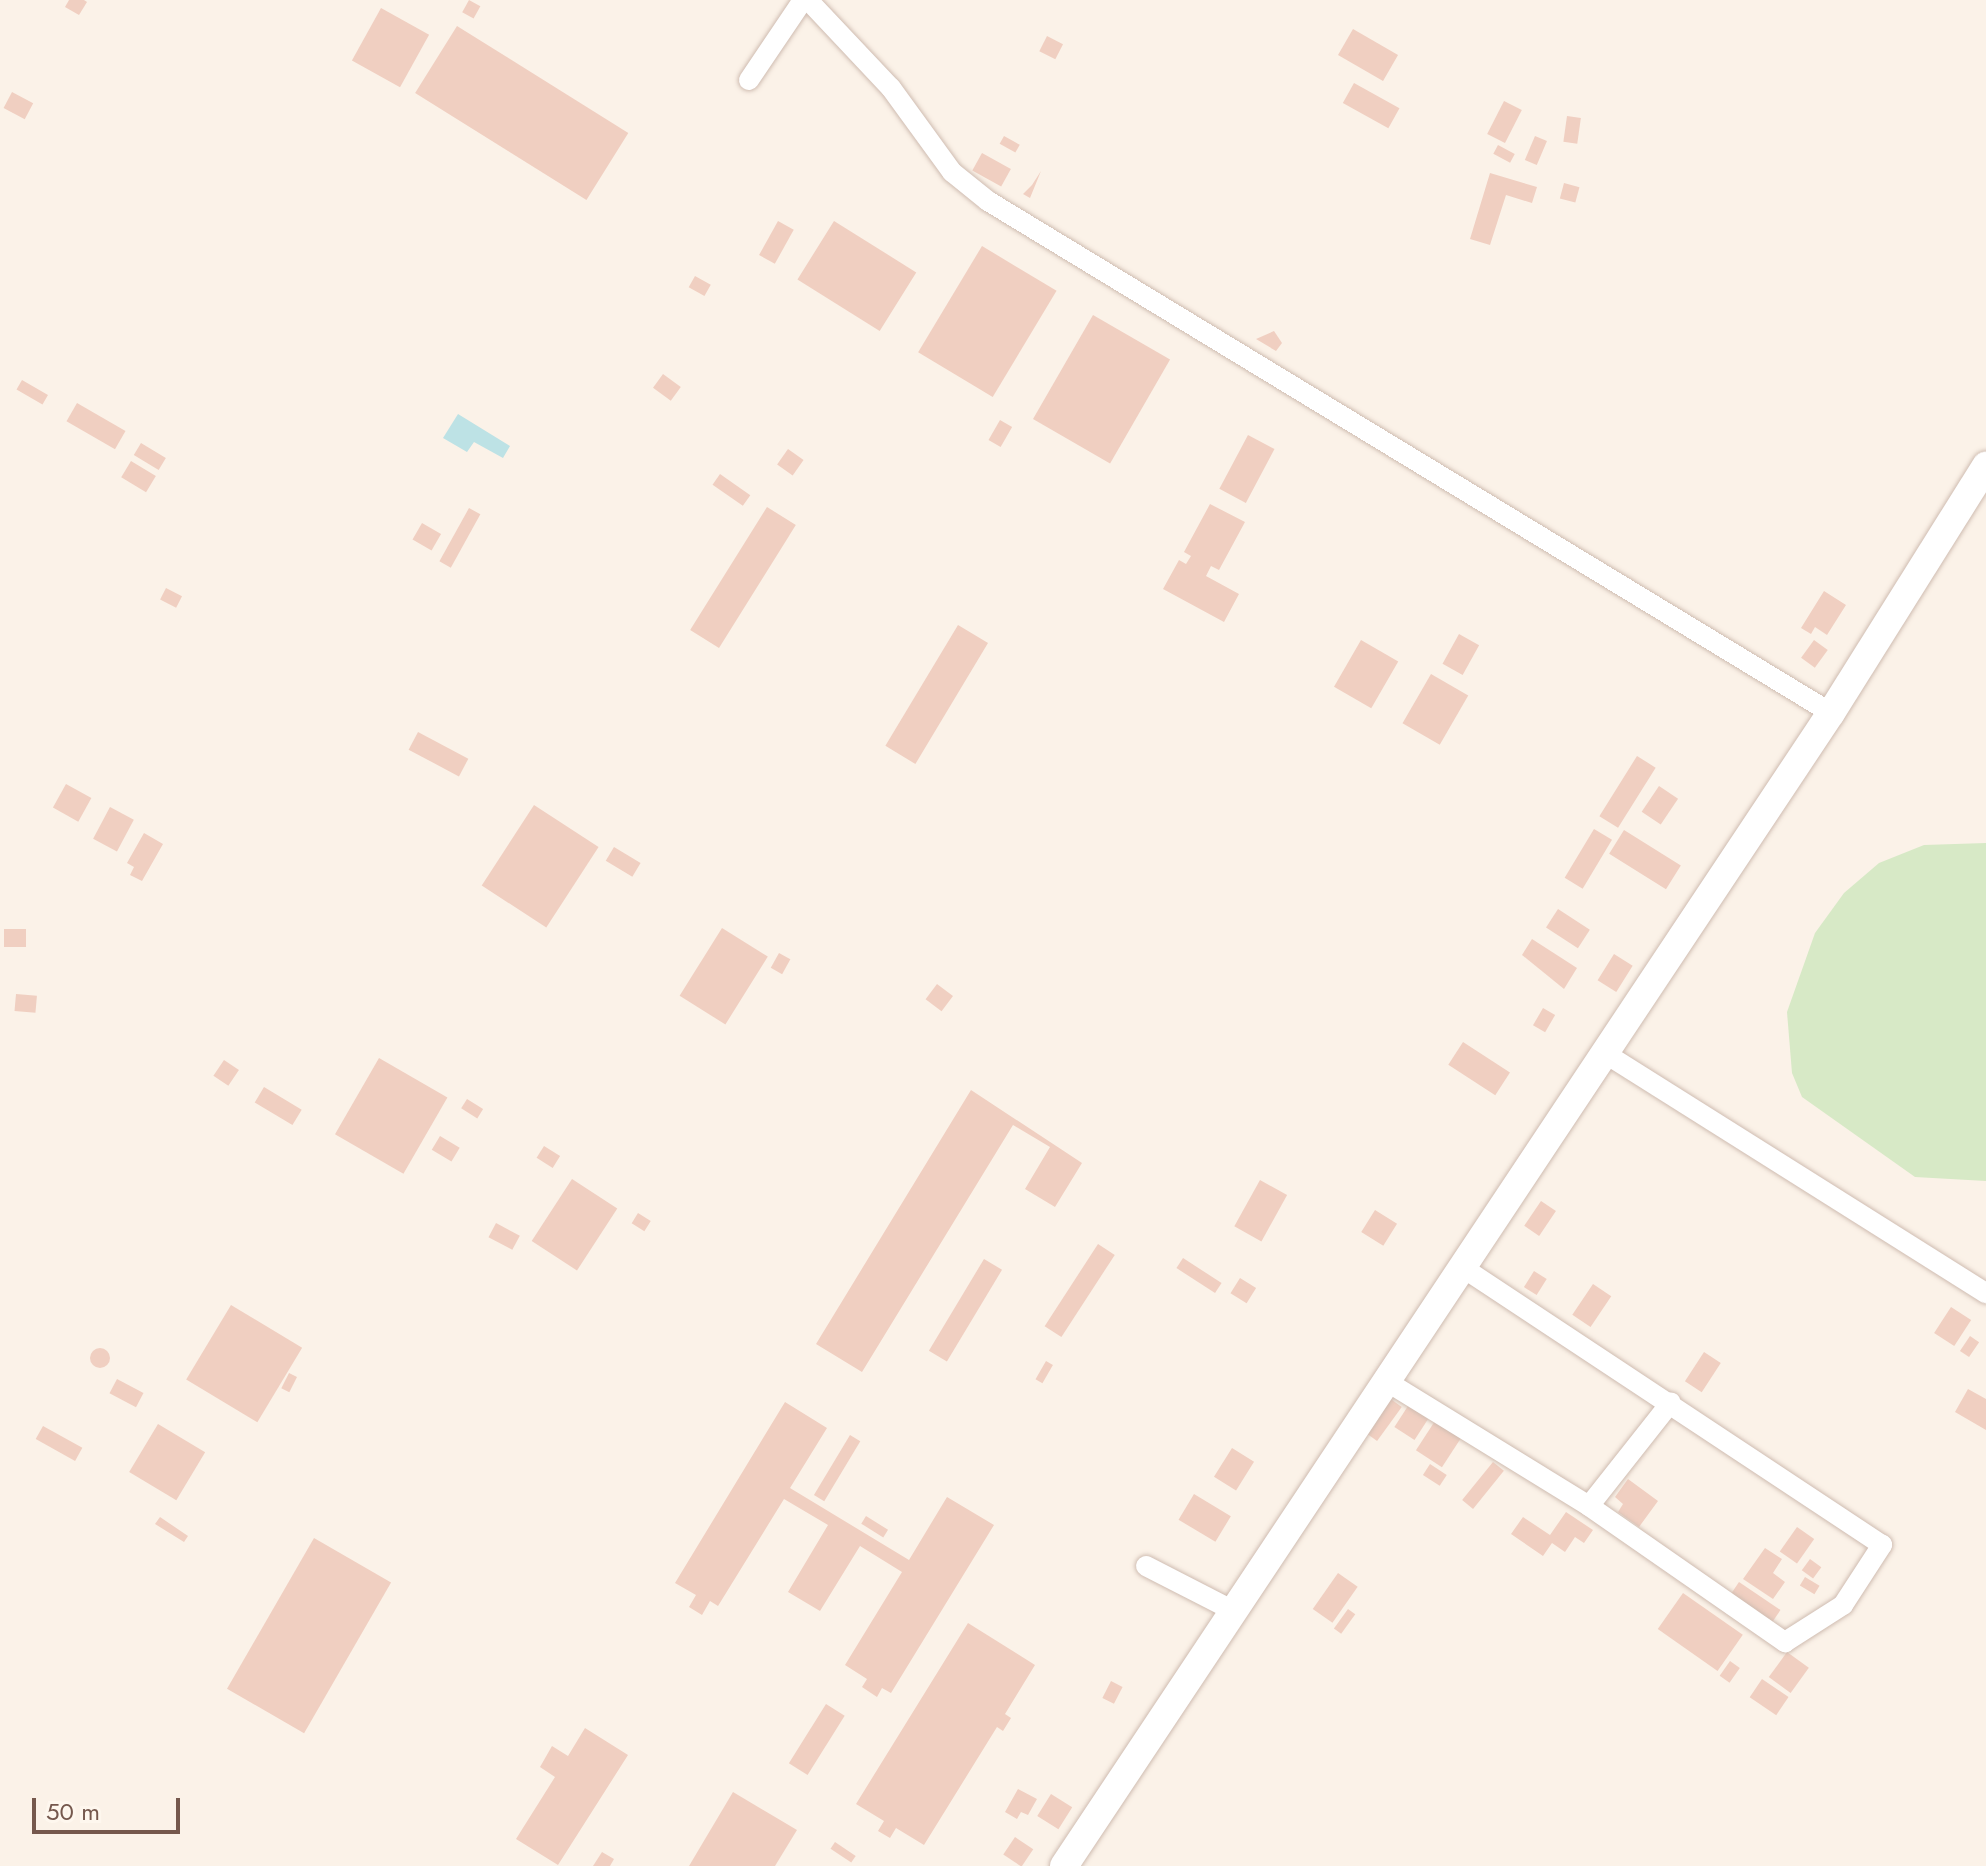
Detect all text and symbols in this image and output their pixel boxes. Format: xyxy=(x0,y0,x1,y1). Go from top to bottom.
scale bar xyxy=(36,1782,184,1832)
text: 50 m xyxy=(46,1794,100,1829)

